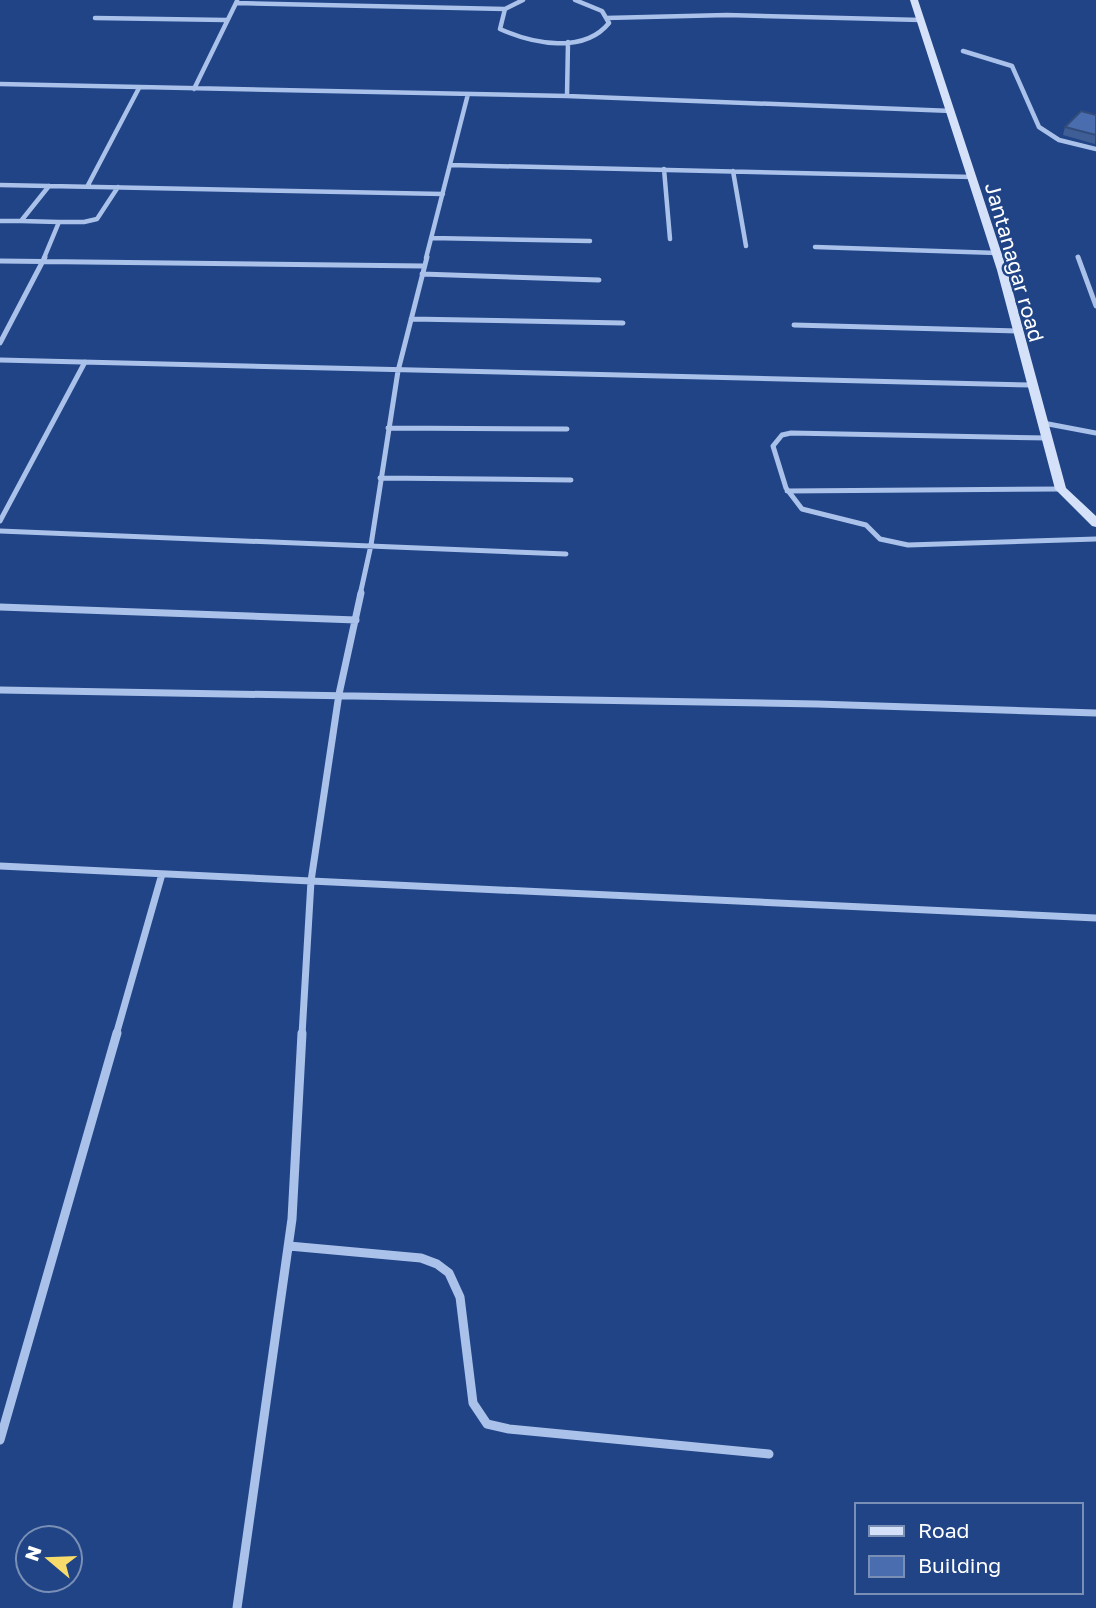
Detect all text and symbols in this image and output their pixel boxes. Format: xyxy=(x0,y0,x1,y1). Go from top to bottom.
street label: Jantanagar road xyxy=(980,179,1050,345)
legend xyxy=(855,1503,1082,1594)
text: Road xyxy=(918,1517,969,1543)
north arrow xyxy=(14,1524,84,1594)
text: N xyxy=(19,1543,46,1564)
text: Building xyxy=(918,1552,1001,1578)

